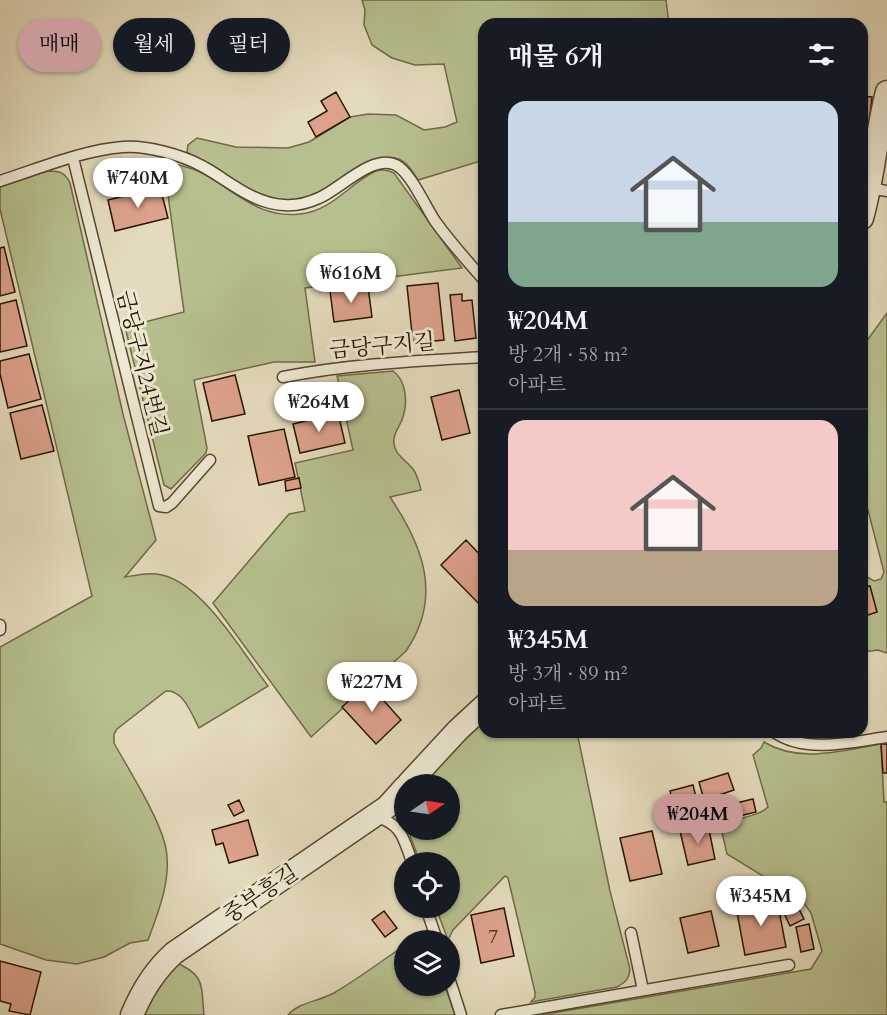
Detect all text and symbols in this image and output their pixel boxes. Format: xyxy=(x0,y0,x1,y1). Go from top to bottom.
chip: 매매 xyxy=(18,18,101,72)
chip: 월세 xyxy=(113,18,195,72)
chip: 필터 xyxy=(207,18,290,72)
icon: filters xyxy=(805,38,838,71)
text: 매물 6개 xyxy=(508,39,604,74)
icon: home xyxy=(619,140,727,248)
pin: ₩740M xyxy=(96,158,180,209)
text: ₩740M xyxy=(107,164,169,191)
pin: ₩616M xyxy=(309,253,393,304)
text: ₩616M xyxy=(320,259,382,286)
street label: 금당구지24번길 xyxy=(109,287,175,440)
text: ₩204M xyxy=(508,303,589,338)
street label: 금당구지길 xyxy=(328,326,436,366)
text: 방 2개 · 58 m² xyxy=(508,341,628,368)
text: 아파트 xyxy=(508,371,566,398)
pin: ₩264M xyxy=(277,382,361,433)
text: ₩264M xyxy=(288,388,350,415)
icon: home xyxy=(619,459,727,567)
text: ₩345M xyxy=(508,622,589,657)
text: 방 3개 · 89 m² xyxy=(508,660,628,687)
pin: ₩227M xyxy=(330,662,414,713)
text: ₩227M xyxy=(341,668,403,695)
text: 아파트 xyxy=(508,690,566,717)
north arrow xyxy=(394,774,460,840)
map controls xyxy=(394,774,460,996)
pin: ₩204M xyxy=(656,794,740,845)
text: ₩204M xyxy=(667,800,729,827)
button: locate xyxy=(394,852,460,918)
street label: 중부흥길 xyxy=(217,858,304,930)
pin: ₩345M xyxy=(719,876,803,927)
text: ₩345M xyxy=(730,882,792,909)
house number: 7 xyxy=(488,923,498,950)
button: layers xyxy=(394,930,460,996)

